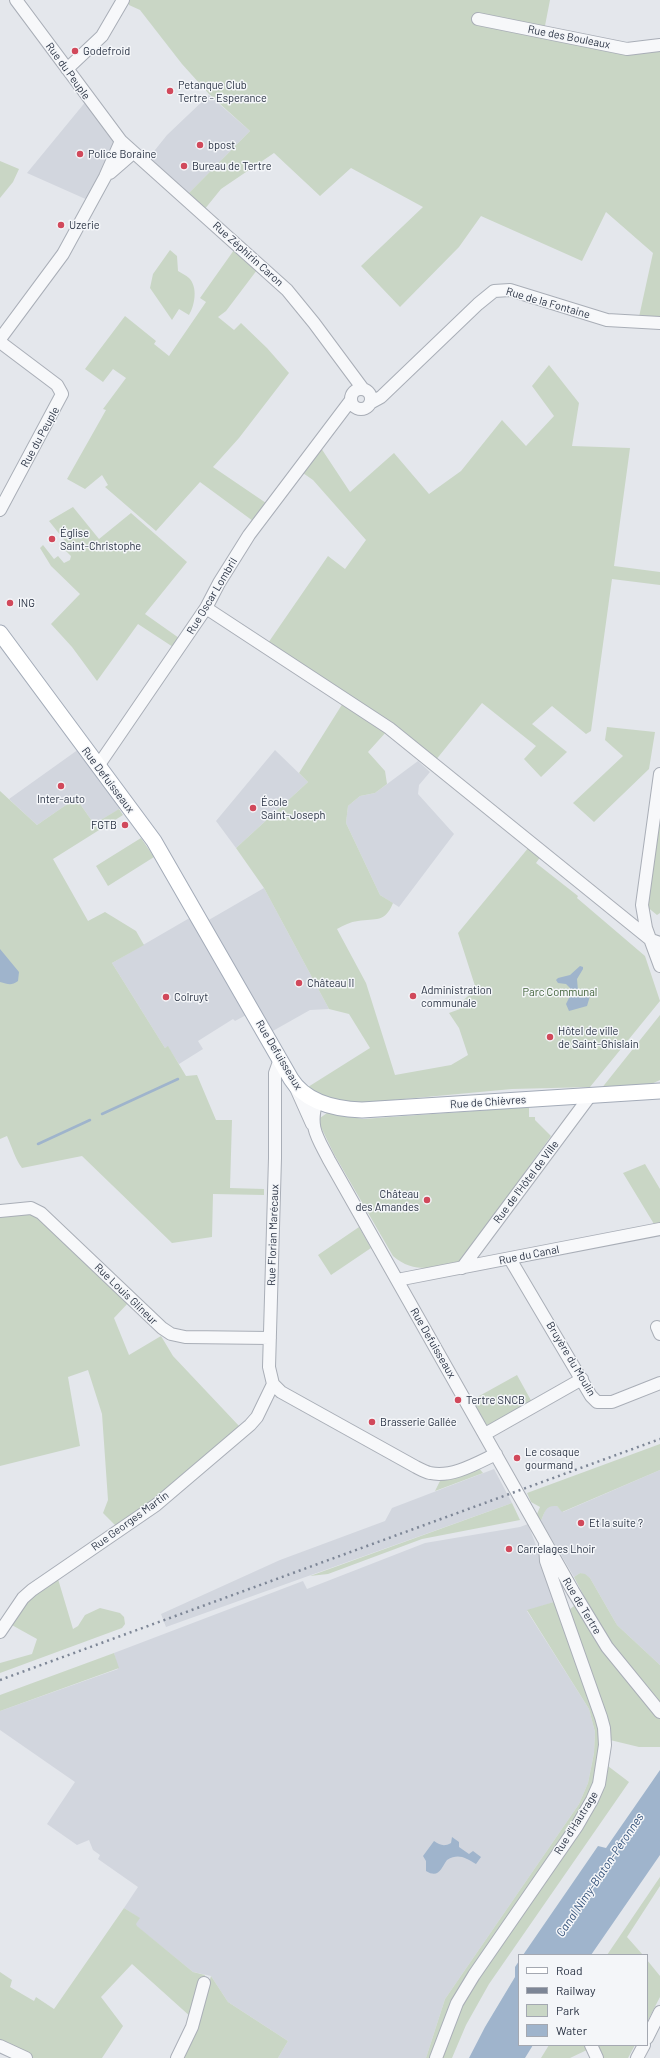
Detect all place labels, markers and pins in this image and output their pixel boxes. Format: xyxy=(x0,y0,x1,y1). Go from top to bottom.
place label: Godefroid xyxy=(83,44,130,58)
marker: Godefroid xyxy=(70,46,80,56)
place label: Petanque Club Tertre - Esperance xyxy=(178,78,267,104)
marker: Petanque Club Tertre - Esperance xyxy=(165,86,175,96)
place label: bpost xyxy=(208,138,235,152)
marker: bpost xyxy=(195,140,205,150)
place label: Police Boraine xyxy=(88,147,156,161)
marker: Police Boraine xyxy=(75,149,85,159)
place label: Bureau de Tertre xyxy=(192,159,272,173)
marker: Bureau de Tertre xyxy=(179,161,189,171)
place label: Uzerie xyxy=(69,218,100,232)
marker: Uzerie xyxy=(56,220,66,230)
place label: Église Saint-Christophe xyxy=(60,526,141,552)
marker: Église Saint-Christophe xyxy=(47,534,57,544)
place label: ING xyxy=(18,596,35,610)
marker: ING xyxy=(5,598,15,608)
marker: Inter-auto xyxy=(56,781,66,791)
place label: Inter-auto xyxy=(37,792,85,806)
place label: École Saint-Joseph xyxy=(261,795,325,821)
marker: École Saint-Joseph xyxy=(248,803,258,813)
place label: FGTB xyxy=(91,818,117,832)
marker: FGTB xyxy=(120,820,130,830)
place label: Château II xyxy=(307,976,354,990)
marker: Château II xyxy=(294,978,304,988)
place label: Administration communale xyxy=(421,983,492,1009)
place label: Colruyt xyxy=(174,990,208,1004)
marker: Administration communale xyxy=(408,991,418,1001)
marker: Colruyt xyxy=(161,992,171,1002)
place label: Hôtel de ville de Saint-Ghislain xyxy=(558,1024,639,1050)
marker: Hôtel de ville de Saint-Ghislain xyxy=(545,1032,555,1042)
place label: Château des Amandes xyxy=(355,1187,419,1213)
marker: Château des Amandes xyxy=(422,1195,432,1205)
place label: Tertre SNCB xyxy=(466,1393,525,1407)
marker: Tertre SNCB xyxy=(453,1395,463,1405)
place label: Brasserie Gallée xyxy=(380,1415,457,1429)
marker: Brasserie Gallée xyxy=(367,1417,377,1427)
place label: Le cosaque gourmand xyxy=(525,1445,580,1471)
marker: Le cosaque gourmand xyxy=(512,1453,522,1463)
place label: Et la suite ? xyxy=(589,1516,643,1530)
marker: Et la suite ? xyxy=(576,1518,586,1528)
place label: Carrelages Lhoir xyxy=(517,1542,595,1556)
marker: Carrelages Lhoir xyxy=(504,1544,514,1554)

